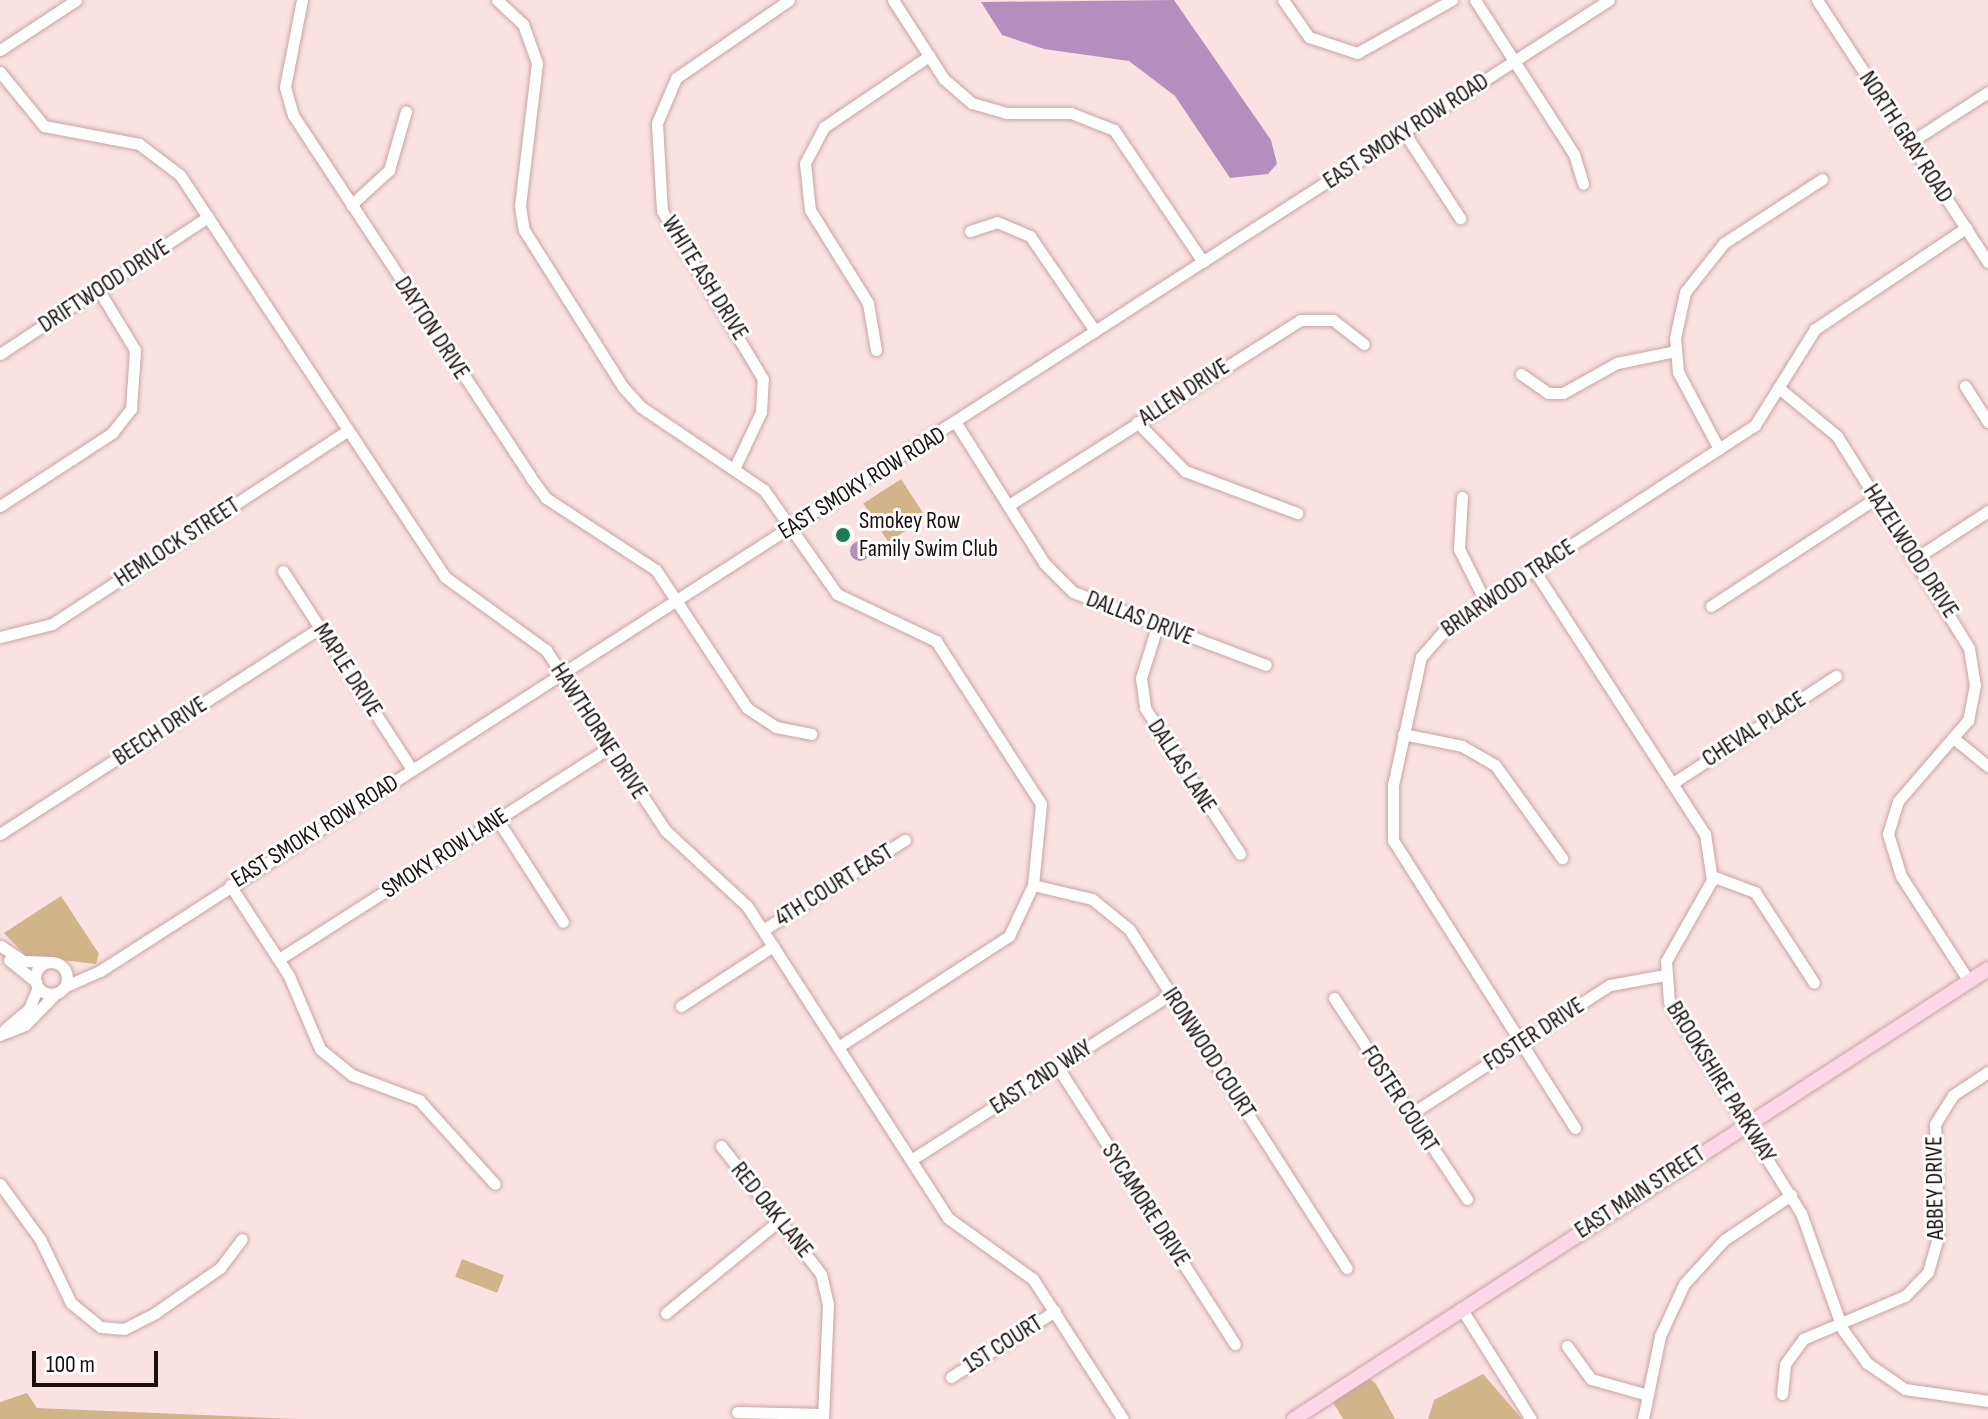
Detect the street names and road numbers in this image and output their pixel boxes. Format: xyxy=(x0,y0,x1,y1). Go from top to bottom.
street label: NORTH GRAY ROAD xyxy=(1853,66,1959,208)
street label: EAST SMOKY ROW ROAD xyxy=(1318,67,1494,195)
street label: WHITE ASH DRIVE xyxy=(655,211,755,345)
street label: DRIFTWOOD DRIVE xyxy=(33,233,175,339)
street label: DAYTON DRIVE xyxy=(388,271,476,385)
street label: ALLEN DRIVE xyxy=(1133,352,1235,432)
street label: EAST SMOKY ROW ROAD xyxy=(773,420,951,546)
street label: HAZELWOOD DRIVE xyxy=(1857,479,1965,623)
street label: HEMLOCK STREET xyxy=(109,491,245,593)
street label: BRIARWOOD TRACE xyxy=(1436,533,1580,643)
street label: DALLAS DRIVE xyxy=(1082,584,1198,652)
street label: MAPLE DRIVE xyxy=(307,618,389,722)
street label: HAWTHORNE DRIVE xyxy=(544,657,654,805)
street label: CHEVAL PLACE xyxy=(1697,685,1811,773)
street label: BEECH DRIVE xyxy=(108,690,212,772)
street label: DALLAS LANE xyxy=(1141,714,1223,818)
street label: EAST SMOKY ROW ROAD xyxy=(226,768,404,894)
street label: SMOKY ROW LANE xyxy=(376,802,514,904)
street label: 4TH COURT EAST xyxy=(770,837,898,933)
street label: IRONWOOD COURT xyxy=(1156,982,1262,1124)
street label: FOSTER DRIVE xyxy=(1478,991,1590,1077)
street label: BROOKSHIRE PARKWAY xyxy=(1660,996,1782,1168)
street label: EAST 2ND WAY xyxy=(985,1033,1097,1121)
street label: FOSTER COURT xyxy=(1355,1040,1445,1158)
street label: ABBEY DRIVE xyxy=(1920,1136,1950,1240)
street label: SYCAMORE DRIVE xyxy=(1096,1138,1196,1272)
street label: EAST MAIN STREET xyxy=(1569,1139,1711,1245)
street label: RED OAK LANE xyxy=(725,1156,819,1264)
street label: 1ST COURT xyxy=(958,1309,1048,1379)

